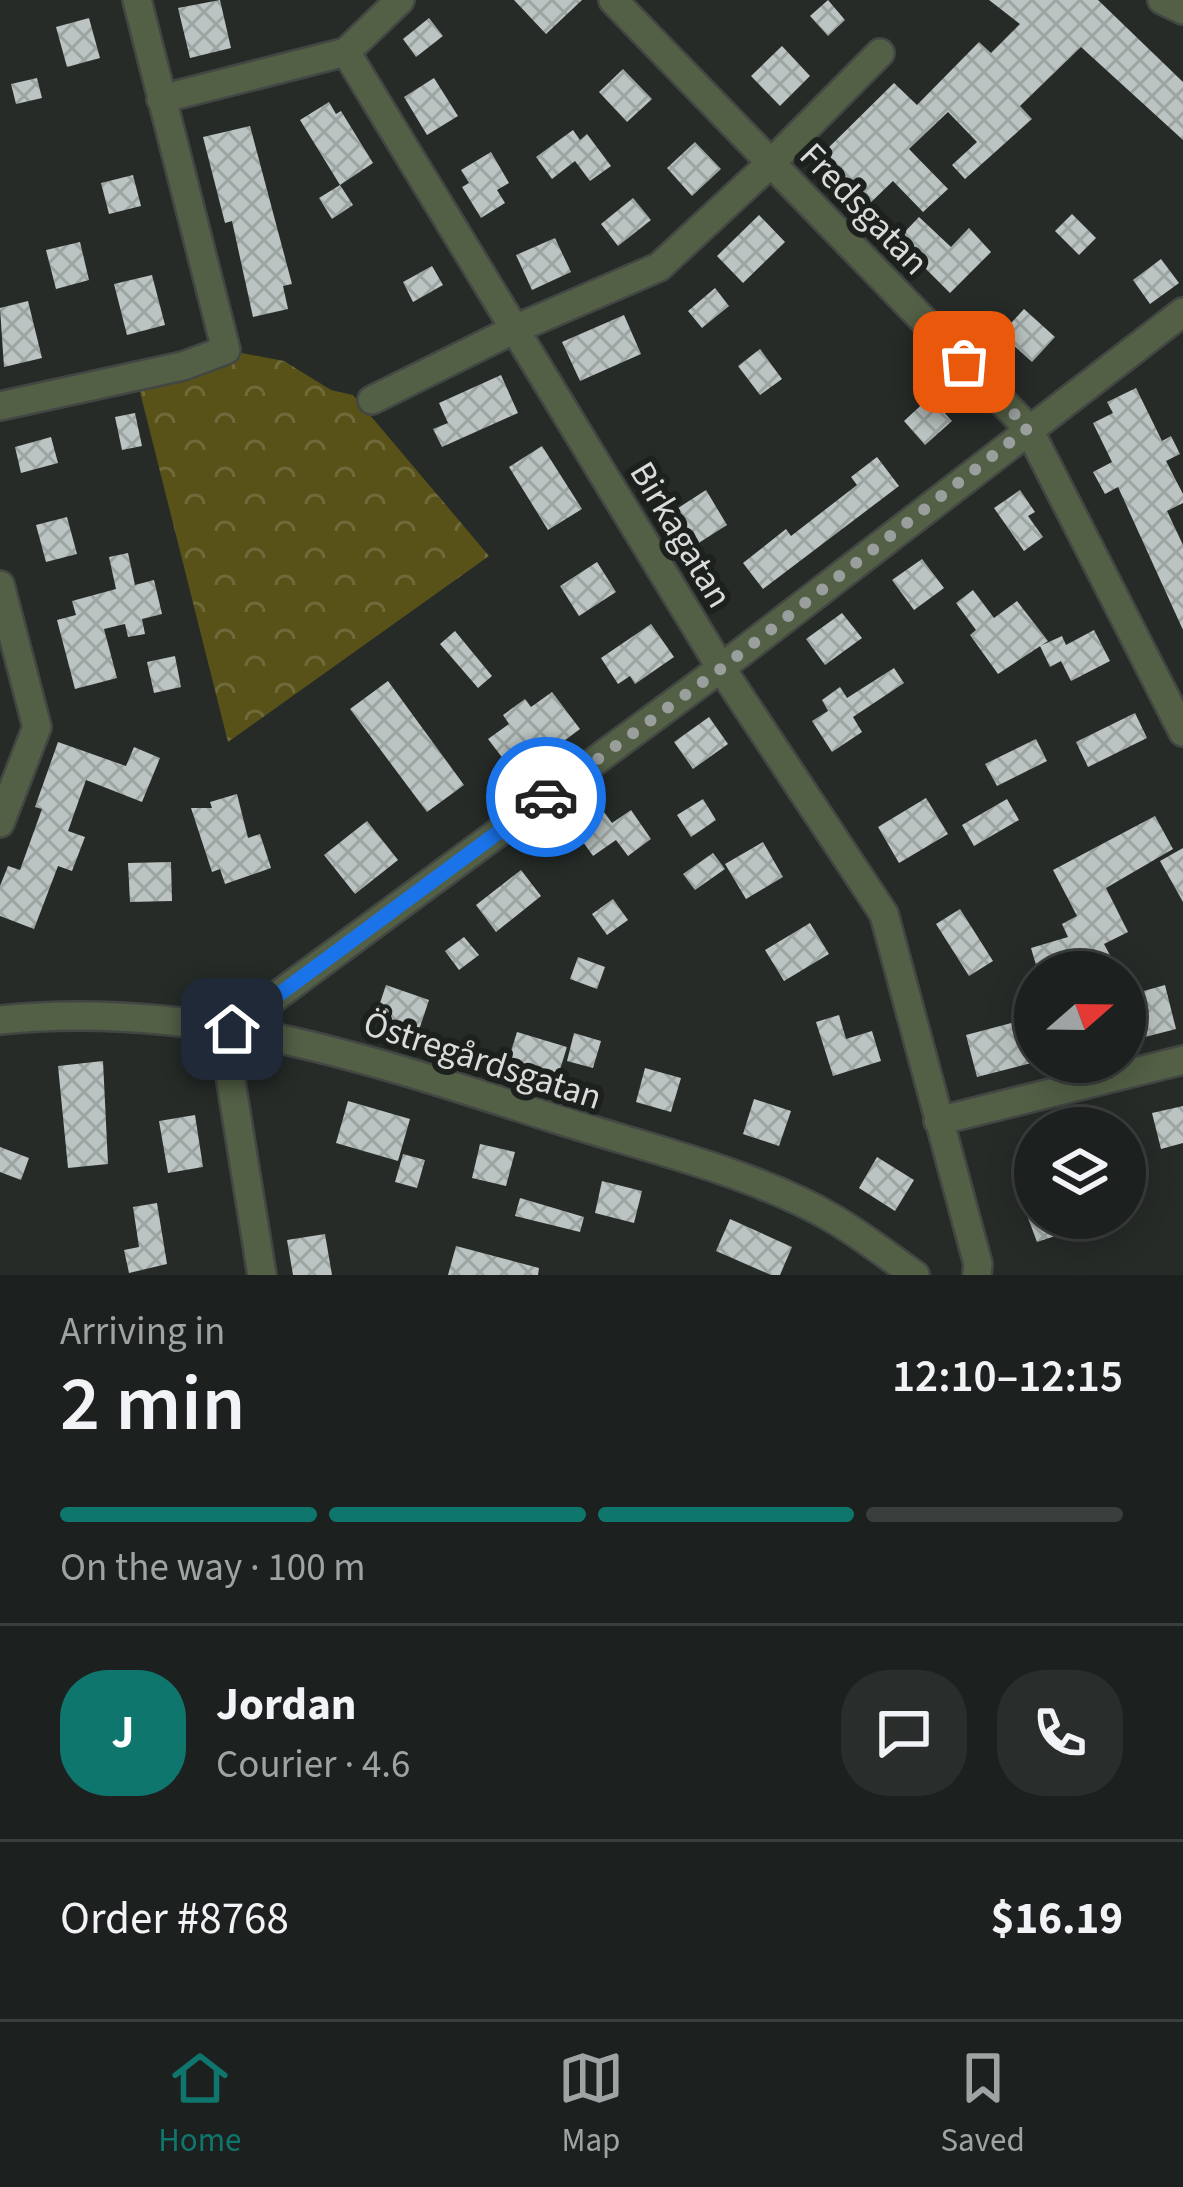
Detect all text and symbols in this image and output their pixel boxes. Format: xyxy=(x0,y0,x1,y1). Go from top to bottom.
street label: Fredsgatan xyxy=(788,131,940,287)
pin xyxy=(913,311,1015,413)
icon: bag xyxy=(931,329,997,395)
street label: Birkagatan xyxy=(617,452,744,618)
courier xyxy=(486,737,606,857)
icon: car xyxy=(513,764,579,830)
north arrow xyxy=(1014,951,1146,1083)
map controls xyxy=(1014,951,1146,1239)
pin xyxy=(181,978,283,1080)
icon: home xyxy=(199,996,265,1062)
street label: Östregårdsgatan xyxy=(357,998,608,1123)
button: layers xyxy=(1014,1107,1146,1239)
text: Arriving in xyxy=(60,1304,225,1360)
text: 12:10–12:15 xyxy=(892,1345,1123,1409)
text: 2 min xyxy=(60,1349,245,1460)
text: On the way · 100 m xyxy=(60,1540,366,1596)
button: chat xyxy=(841,1670,967,1796)
button: phone xyxy=(997,1670,1123,1796)
text: Jordan xyxy=(216,1673,357,1737)
text: J xyxy=(112,1701,134,1765)
text: Courier · 4.6 xyxy=(216,1737,410,1793)
text: Order #8768 xyxy=(60,1887,289,1951)
text: $16.19 xyxy=(991,1887,1123,1951)
tab: Home xyxy=(158,2045,241,2164)
tab: Map xyxy=(558,2045,624,2164)
tab: Saved xyxy=(940,2045,1025,2164)

